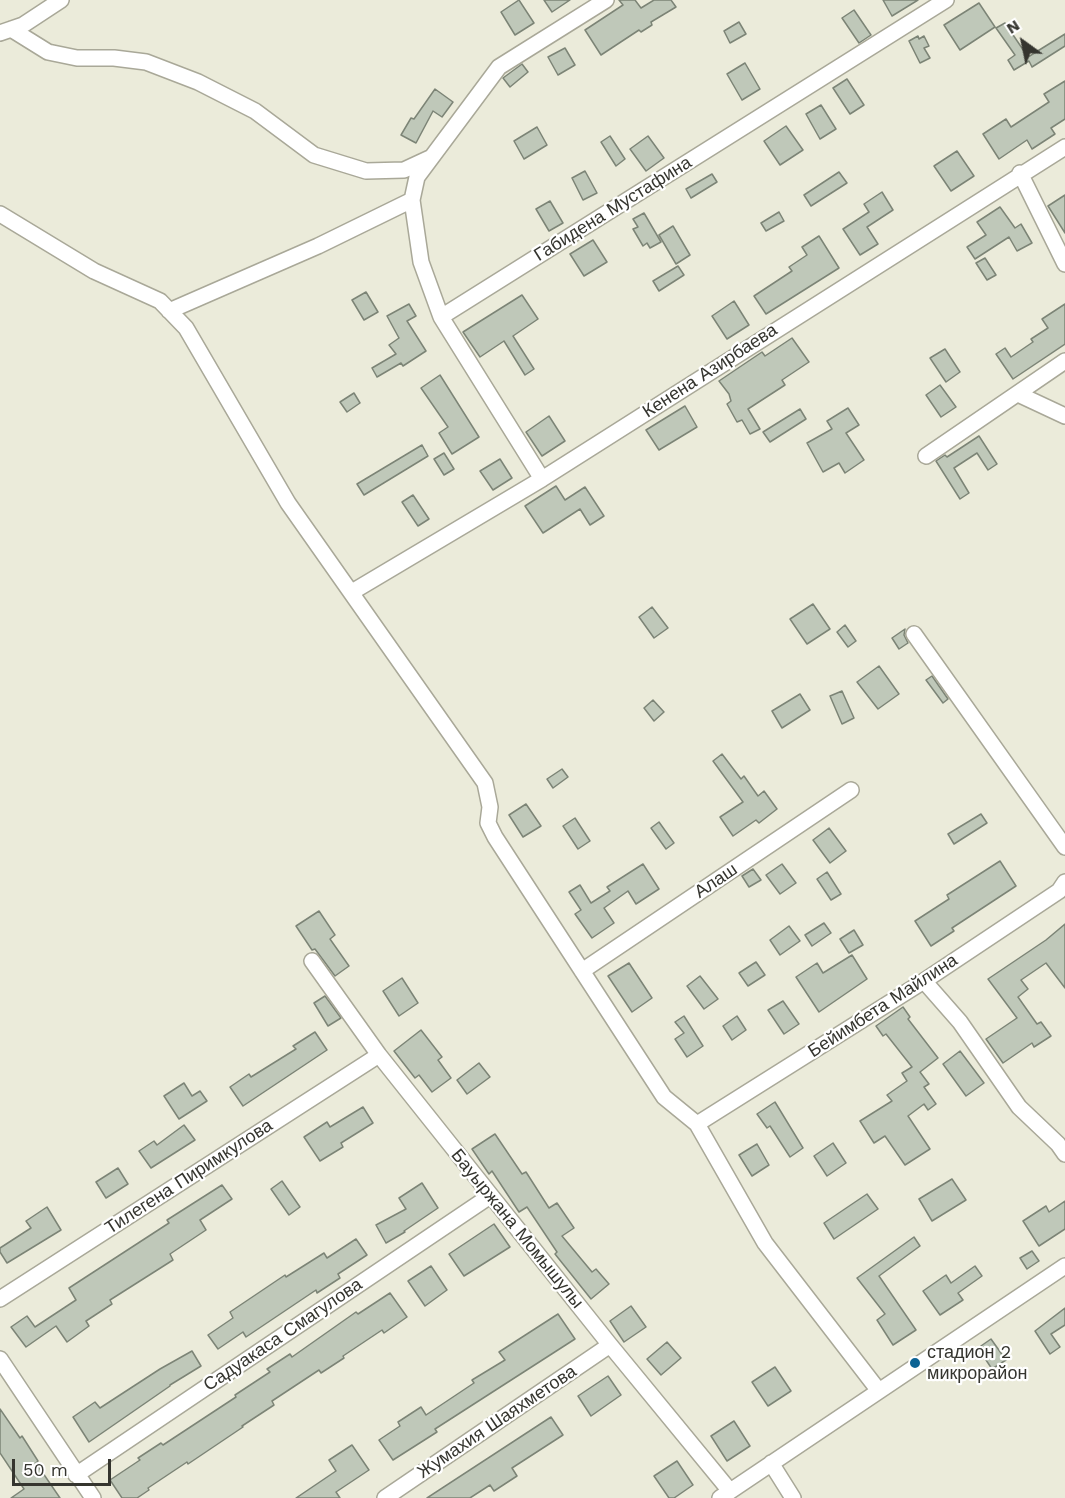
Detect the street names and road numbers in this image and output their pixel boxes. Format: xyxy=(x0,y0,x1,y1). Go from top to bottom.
street label: Габидена Мустафина xyxy=(530,152,696,266)
street label: Кенена Азирбаева xyxy=(639,319,781,423)
street label: Алаш xyxy=(690,859,742,903)
street label: Бейимбета Майлина xyxy=(804,950,962,1062)
street label: Тилегена Пиримкулова xyxy=(101,1115,277,1239)
street label: Бауыржана Момышулы xyxy=(446,1145,588,1313)
street label: Садуакаса Смагулова xyxy=(200,1274,366,1396)
street label: Жумахия Шаяхметова xyxy=(413,1361,581,1483)

